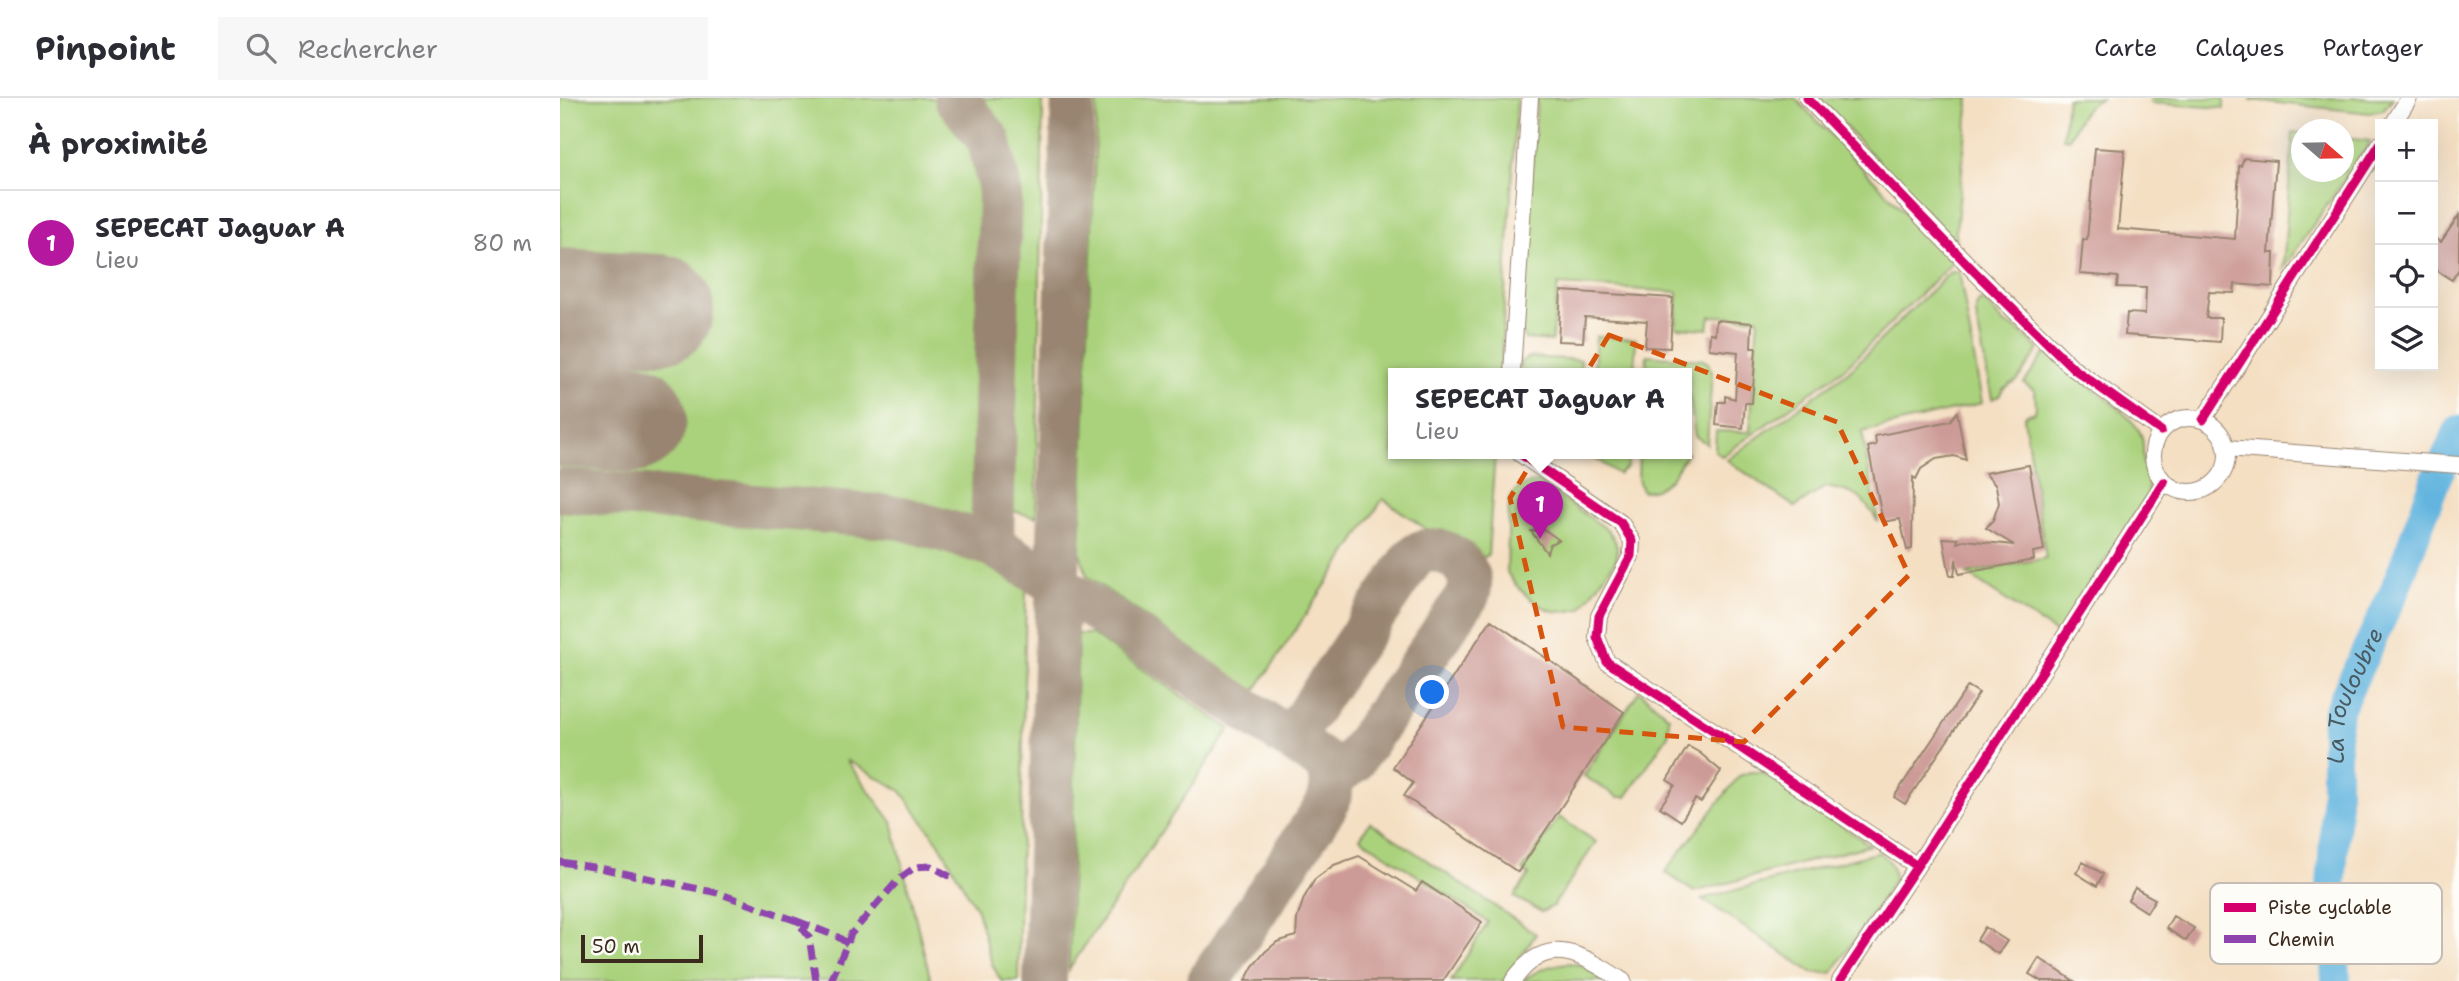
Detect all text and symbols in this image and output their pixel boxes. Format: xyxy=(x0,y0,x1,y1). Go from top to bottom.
search box xyxy=(218,17,708,80)
text: Pinpoint xyxy=(35,26,176,71)
icon: search xyxy=(242,29,280,67)
text: Rechercher xyxy=(298,31,438,66)
text: Carte xyxy=(2094,32,2157,64)
text: Calques xyxy=(2195,32,2285,64)
text: Partager xyxy=(2323,32,2424,64)
north arrow xyxy=(2291,119,2354,182)
map controls xyxy=(2375,119,2438,371)
button: + xyxy=(2375,119,2438,182)
text: À proximité xyxy=(28,123,208,164)
button: − xyxy=(2375,182,2438,245)
text: SEPECAT Jaguar A xyxy=(95,210,345,245)
text: 1 xyxy=(46,228,56,258)
text: 80 m xyxy=(473,228,532,258)
text: Lieu xyxy=(95,245,139,275)
button: locate xyxy=(2375,245,2438,308)
button: layers xyxy=(2375,308,2438,371)
popup xyxy=(1388,368,1692,459)
text: SEPECAT Jaguar A xyxy=(1415,381,1665,416)
text: Lieu xyxy=(1415,416,1459,446)
pin: 1 xyxy=(1517,481,1563,539)
water label: La Touloubre xyxy=(2321,623,2390,764)
your location xyxy=(1415,675,1449,709)
legend xyxy=(2210,883,2442,964)
text: Piste cyclable xyxy=(2268,895,2392,920)
text: Chemin xyxy=(2268,927,2335,952)
scale bar xyxy=(581,932,704,964)
text: 50 m xyxy=(592,934,640,959)

